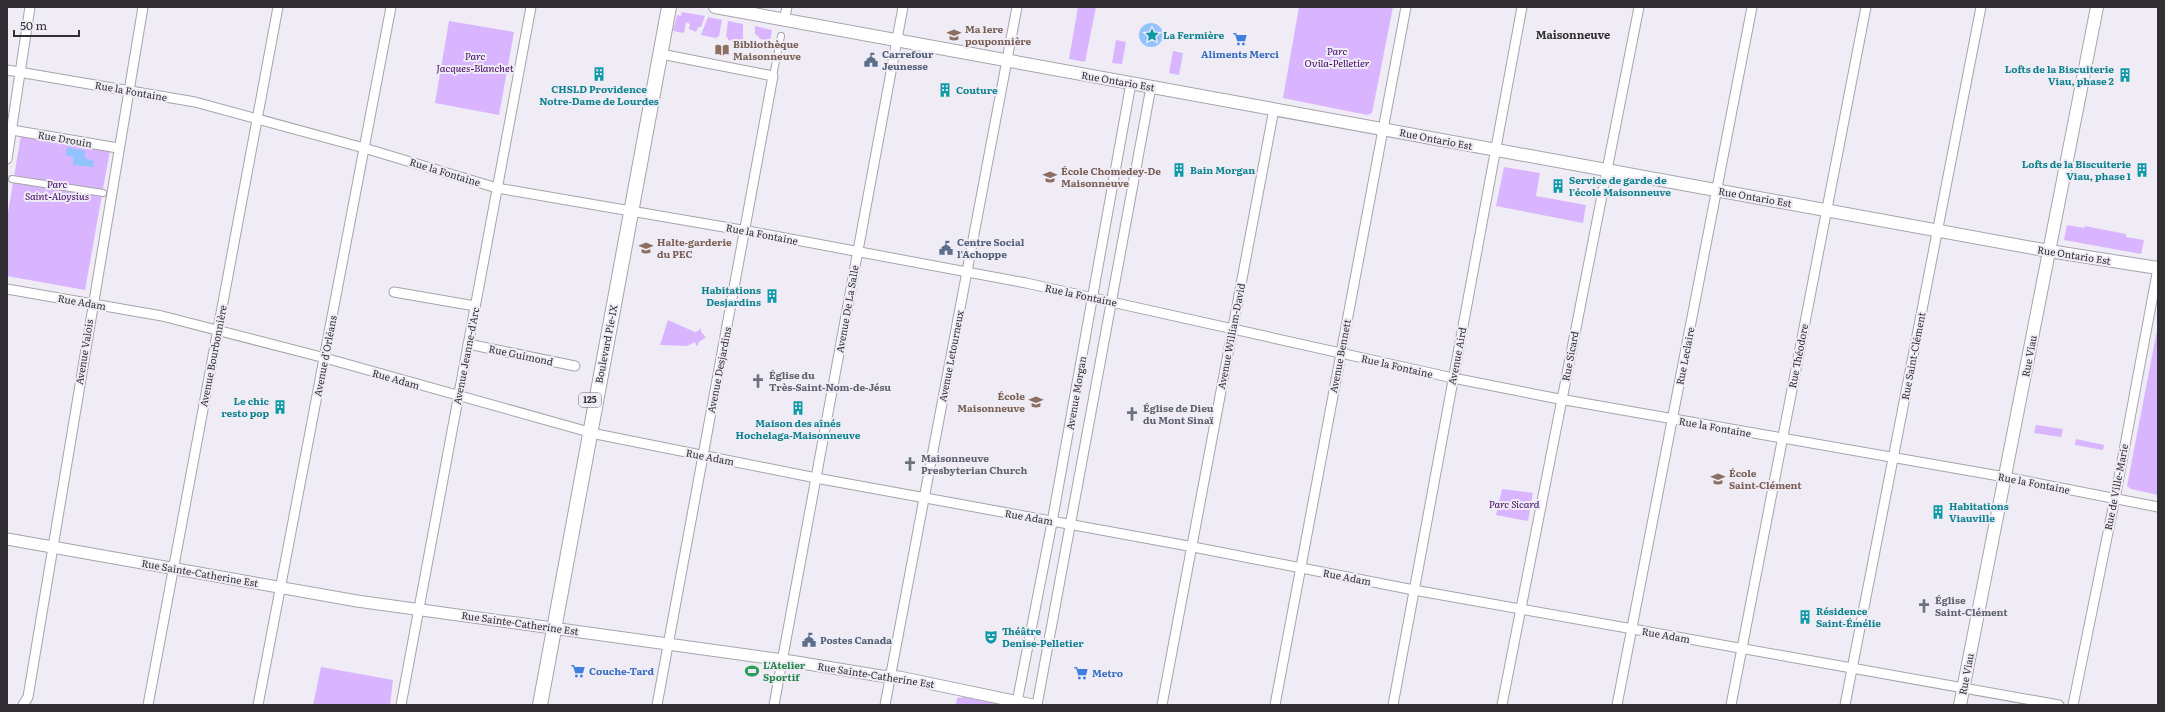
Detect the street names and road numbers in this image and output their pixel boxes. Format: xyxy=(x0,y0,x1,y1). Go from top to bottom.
street label: Rue Ontario Est xyxy=(1080,67,1156,94)
street label: Rue la Fontaine xyxy=(94,77,168,104)
street label: Rue Ontario Est xyxy=(1398,124,1474,153)
street label: Rue Drouin xyxy=(37,126,94,151)
street label: Rue la Fontaine xyxy=(408,154,482,189)
street label: Rue Ontario Est xyxy=(1717,183,1793,210)
street label: Rue la Fontaine xyxy=(725,219,800,248)
street label: Rue Ontario Est xyxy=(2036,241,2112,268)
street label: Avenue De La Salle xyxy=(831,264,862,354)
street label: Rue la Fontaine xyxy=(1044,280,1119,309)
street label: Avenue William-David xyxy=(1213,282,1248,390)
street label: Rue Adam xyxy=(57,290,108,313)
street label: Boulevard Pie-IX xyxy=(591,303,621,385)
street label: Avenue Bourbonnière xyxy=(195,304,230,408)
street label: Avenue Jeanne-d'Arc xyxy=(449,306,482,406)
street label: Avenue Letourneux xyxy=(934,308,967,403)
street label: Rue Saint-Clément xyxy=(1897,311,1928,401)
street label: Avenue d'Orléans xyxy=(309,314,340,398)
street label: Avenue Valois xyxy=(71,318,96,386)
street label: Avenue Bennett xyxy=(1325,318,1354,394)
street label: Rue Théodore xyxy=(1784,322,1811,389)
street label: Avenue Desjardins xyxy=(703,325,734,414)
street label: Avenue Aird xyxy=(1444,326,1469,386)
street label: Rue Leclaire xyxy=(1672,326,1697,386)
street label: Rue Sicard xyxy=(1557,330,1582,382)
street label: Rue Viau xyxy=(2017,333,2040,378)
street label: Rue Guimond xyxy=(487,340,555,369)
street label: Rue la Fontaine xyxy=(1360,350,1435,381)
street label: Avenue Morgan xyxy=(1062,354,1089,431)
street label: Rue Adam xyxy=(371,365,422,393)
road number: 125 xyxy=(579,393,601,407)
street label: Rue la Fontaine xyxy=(1678,413,1752,440)
street label: Rue de Ville-Marie xyxy=(2100,442,2131,531)
street label: Rue Adam xyxy=(685,444,736,469)
street label: Rue la Fontaine xyxy=(1997,468,2072,497)
street label: Rue Adam xyxy=(1004,505,1055,528)
street label: Rue Sainte-Catherine Est xyxy=(141,555,260,590)
street label: Rue Adam xyxy=(1322,564,1373,589)
street label: Rue Sainte-Catherine Est xyxy=(460,607,580,638)
street label: Rue Adam xyxy=(1641,623,1692,646)
street label: Rue Viau xyxy=(1954,651,1977,696)
street label: Rue Sainte-Catherine Est xyxy=(816,658,936,691)

